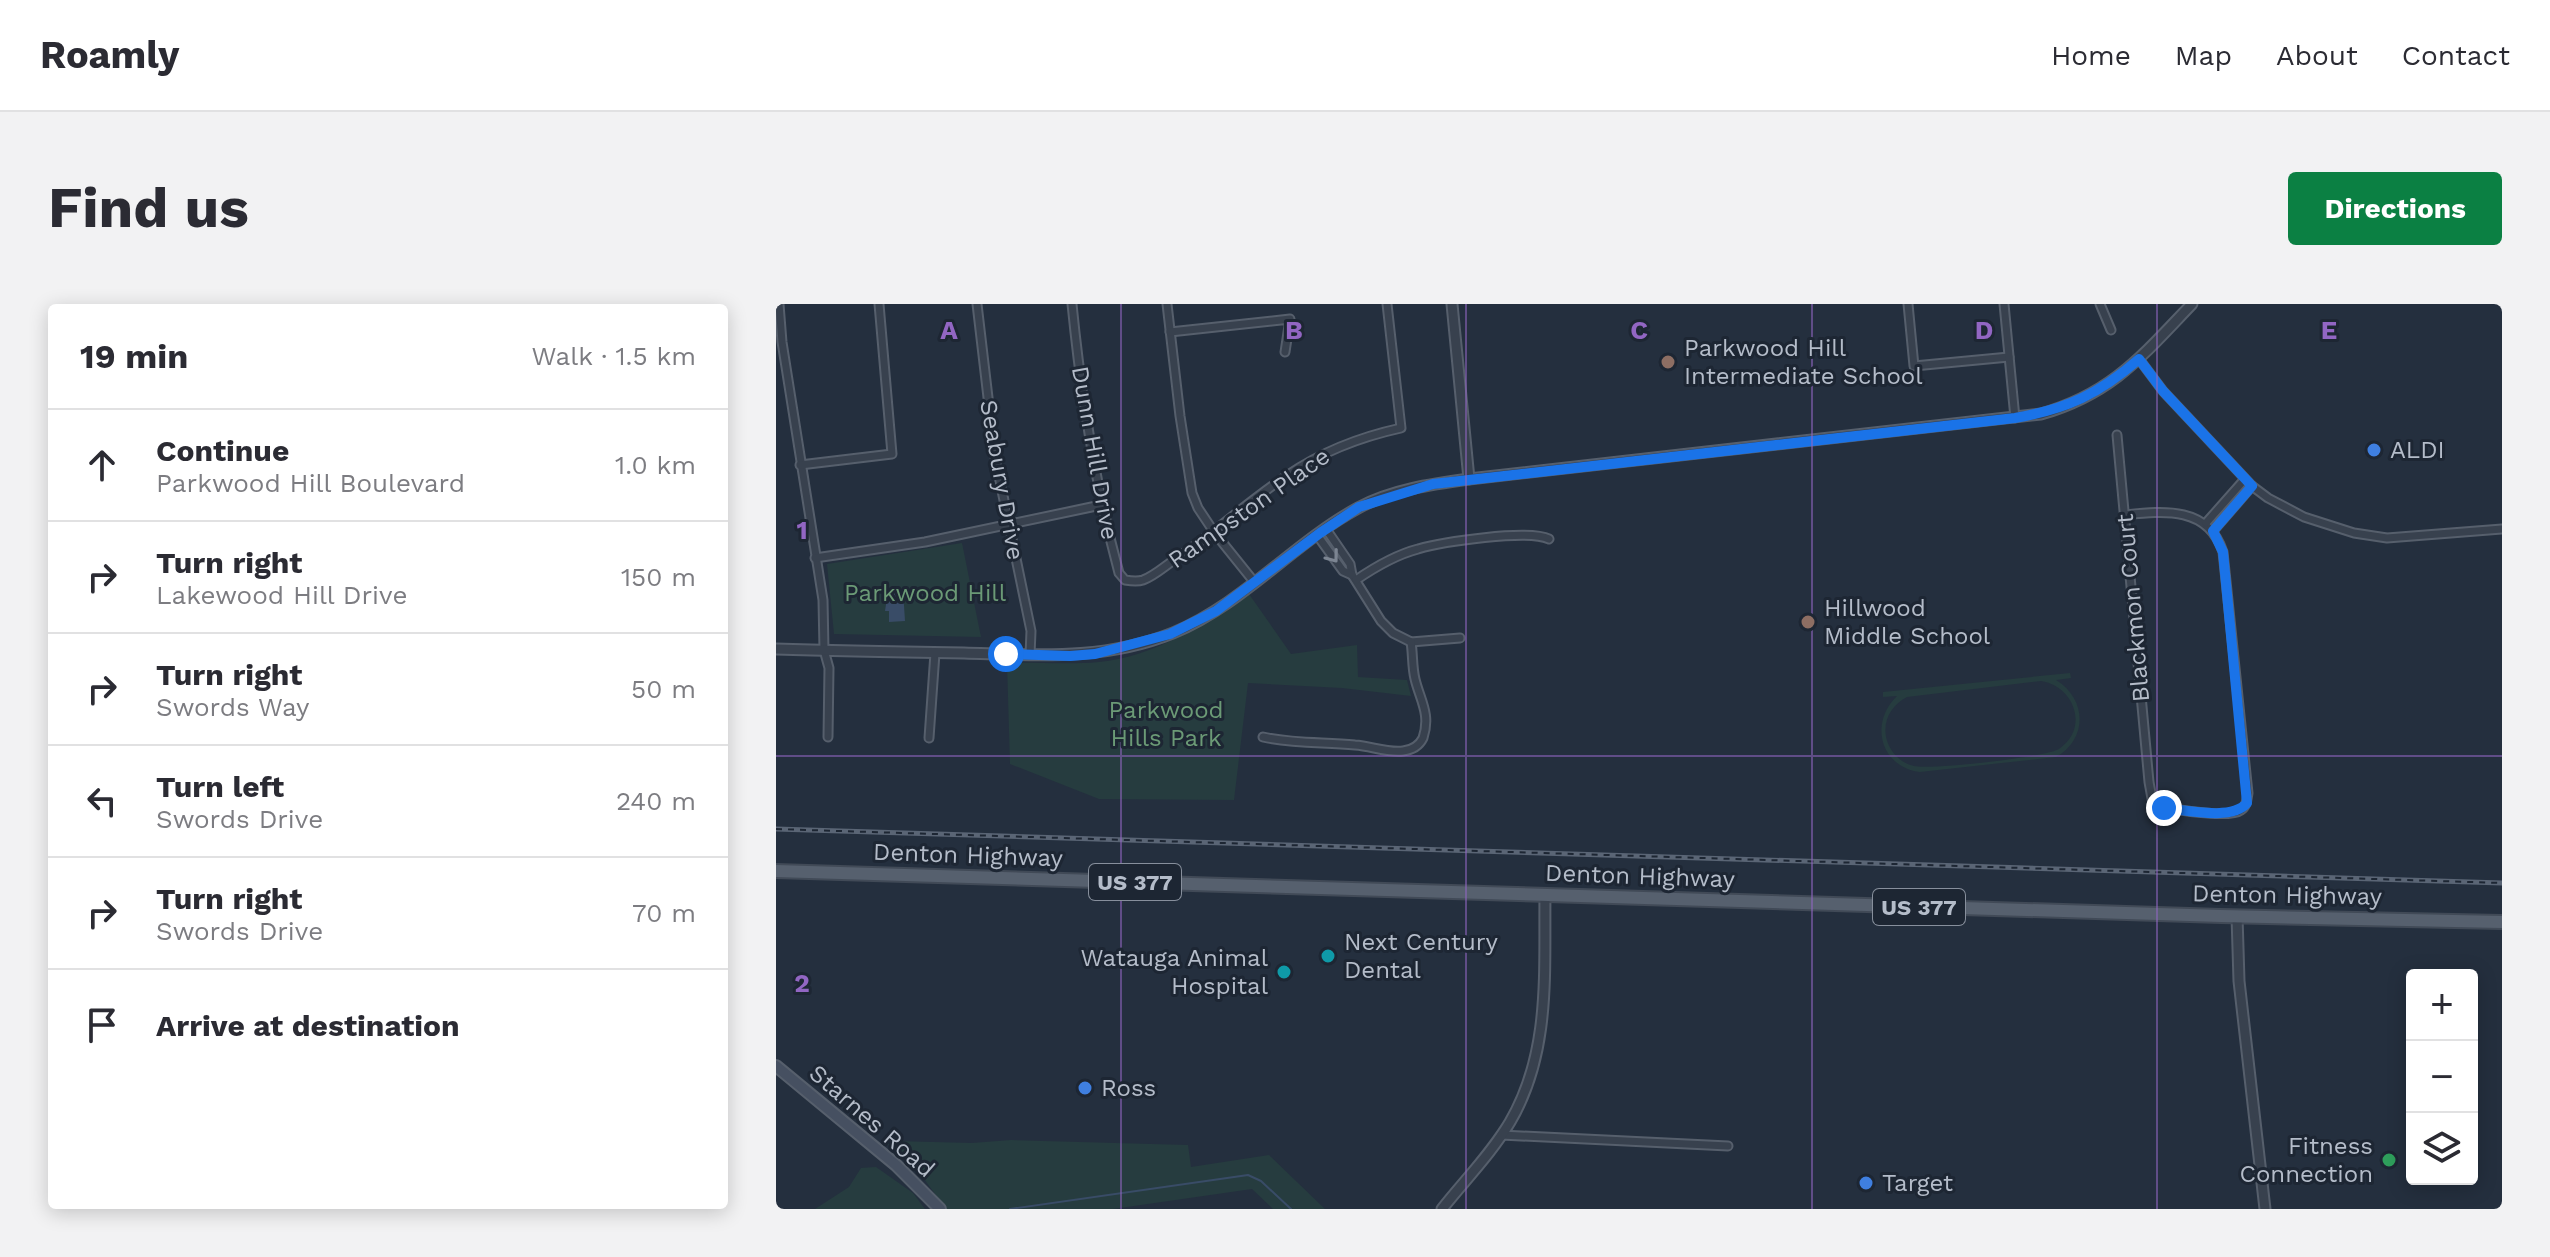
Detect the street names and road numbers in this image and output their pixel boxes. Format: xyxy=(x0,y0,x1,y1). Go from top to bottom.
street label: Dunn Hill Drive xyxy=(1066,364,1124,542)
street label: Seabury Drive xyxy=(974,398,1030,562)
street label: Rampston Place xyxy=(1163,442,1335,574)
street label: Blackmon Court xyxy=(2111,513,2155,703)
street label: Denton Highway xyxy=(873,838,1064,872)
street label: Denton Highway xyxy=(1545,859,1736,893)
road number: US 377 xyxy=(1089,864,1181,900)
street label: Denton Highway xyxy=(2192,879,2383,911)
road number: US 377 xyxy=(1873,889,1965,925)
street label: Starnes Road xyxy=(804,1059,940,1183)

